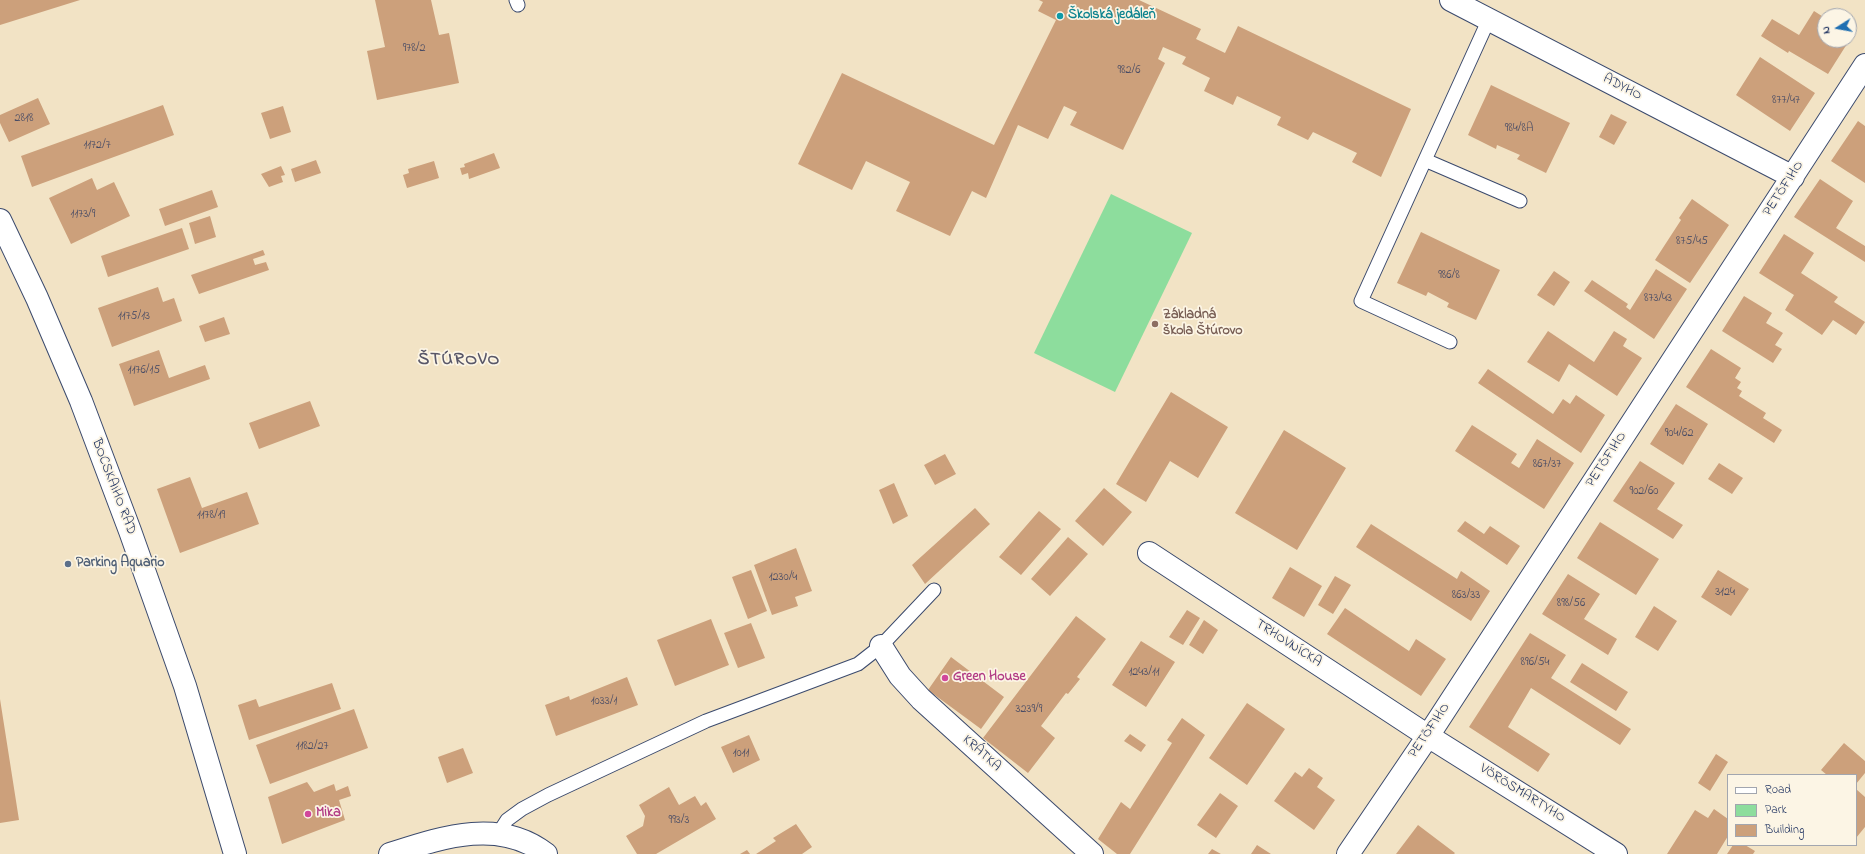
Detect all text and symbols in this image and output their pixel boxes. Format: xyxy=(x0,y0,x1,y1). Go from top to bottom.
place label: Školská jedáleň xyxy=(1068,8,1156,24)
north arrow xyxy=(1817,8,1857,48)
marker: Školská jedáleň xyxy=(1055,11,1065,21)
text: N xyxy=(1818,25,1835,35)
house number: 978/2 xyxy=(403,42,425,56)
house number: 982/6 xyxy=(1117,64,1141,78)
street label: ADYHO xyxy=(1600,71,1644,105)
house number: 877/47 xyxy=(1772,94,1800,108)
house number: 2818 xyxy=(15,112,33,126)
house number: 984/8A xyxy=(1505,122,1533,136)
house number: 1172/7 xyxy=(83,139,111,153)
street label: PETŐFIHO xyxy=(1760,158,1808,220)
house number: 1173/9 xyxy=(71,208,95,222)
house number: 875/45 xyxy=(1676,235,1708,249)
house number: 986/8 xyxy=(1438,269,1460,283)
house number: 873/43 xyxy=(1644,292,1672,306)
place label: Základná škola Štúrovo xyxy=(1163,308,1242,340)
house number: 1175/13 xyxy=(118,310,150,324)
marker: Základná škola Štúrovo xyxy=(1150,319,1160,329)
district label: ŠTÚROVO xyxy=(418,350,500,372)
house number: 1176/15 xyxy=(128,364,160,378)
house number: 904/62 xyxy=(1665,427,1693,441)
street label: PETŐFIHO xyxy=(1583,429,1631,491)
street label: BOCSKAIHO RAD xyxy=(87,437,139,537)
house number: 867/37 xyxy=(1533,458,1561,472)
house number: 902/60 xyxy=(1630,485,1658,499)
house number: 1178/19 xyxy=(197,509,225,523)
place label: Parking Aquario xyxy=(76,556,165,572)
marker: Parking Aquario xyxy=(63,559,73,569)
house number: 1230/4 xyxy=(769,571,797,585)
house number: 3124 xyxy=(1715,586,1735,600)
house number: 863/33 xyxy=(1452,589,1480,603)
house number: 898/56 xyxy=(1557,597,1585,611)
street label: TRHOVNÍCKA xyxy=(1252,616,1324,672)
house number: 896/54 xyxy=(1521,656,1549,670)
house number: 1243/11 xyxy=(1128,666,1160,680)
place label: Green House xyxy=(953,670,1026,686)
marker: Green House xyxy=(940,673,950,683)
house number: 1033/1 xyxy=(591,695,617,709)
street label: PETŐFIHO xyxy=(1406,700,1454,762)
house number: 3239/9 xyxy=(1016,703,1042,717)
street label: KRÁTKA xyxy=(958,732,1004,776)
house number: 1182/27 xyxy=(296,740,328,754)
house number: 1011 xyxy=(733,747,749,761)
street label: VÖRÖSMARTYHO xyxy=(1476,761,1568,827)
legend xyxy=(1727,774,1857,846)
text: Road xyxy=(1765,781,1791,799)
text: Park xyxy=(1765,801,1787,819)
place label: Mika xyxy=(316,806,341,822)
marker: Mika xyxy=(303,809,313,819)
house number: 993/3 xyxy=(669,814,689,828)
text: Building xyxy=(1765,821,1804,839)

